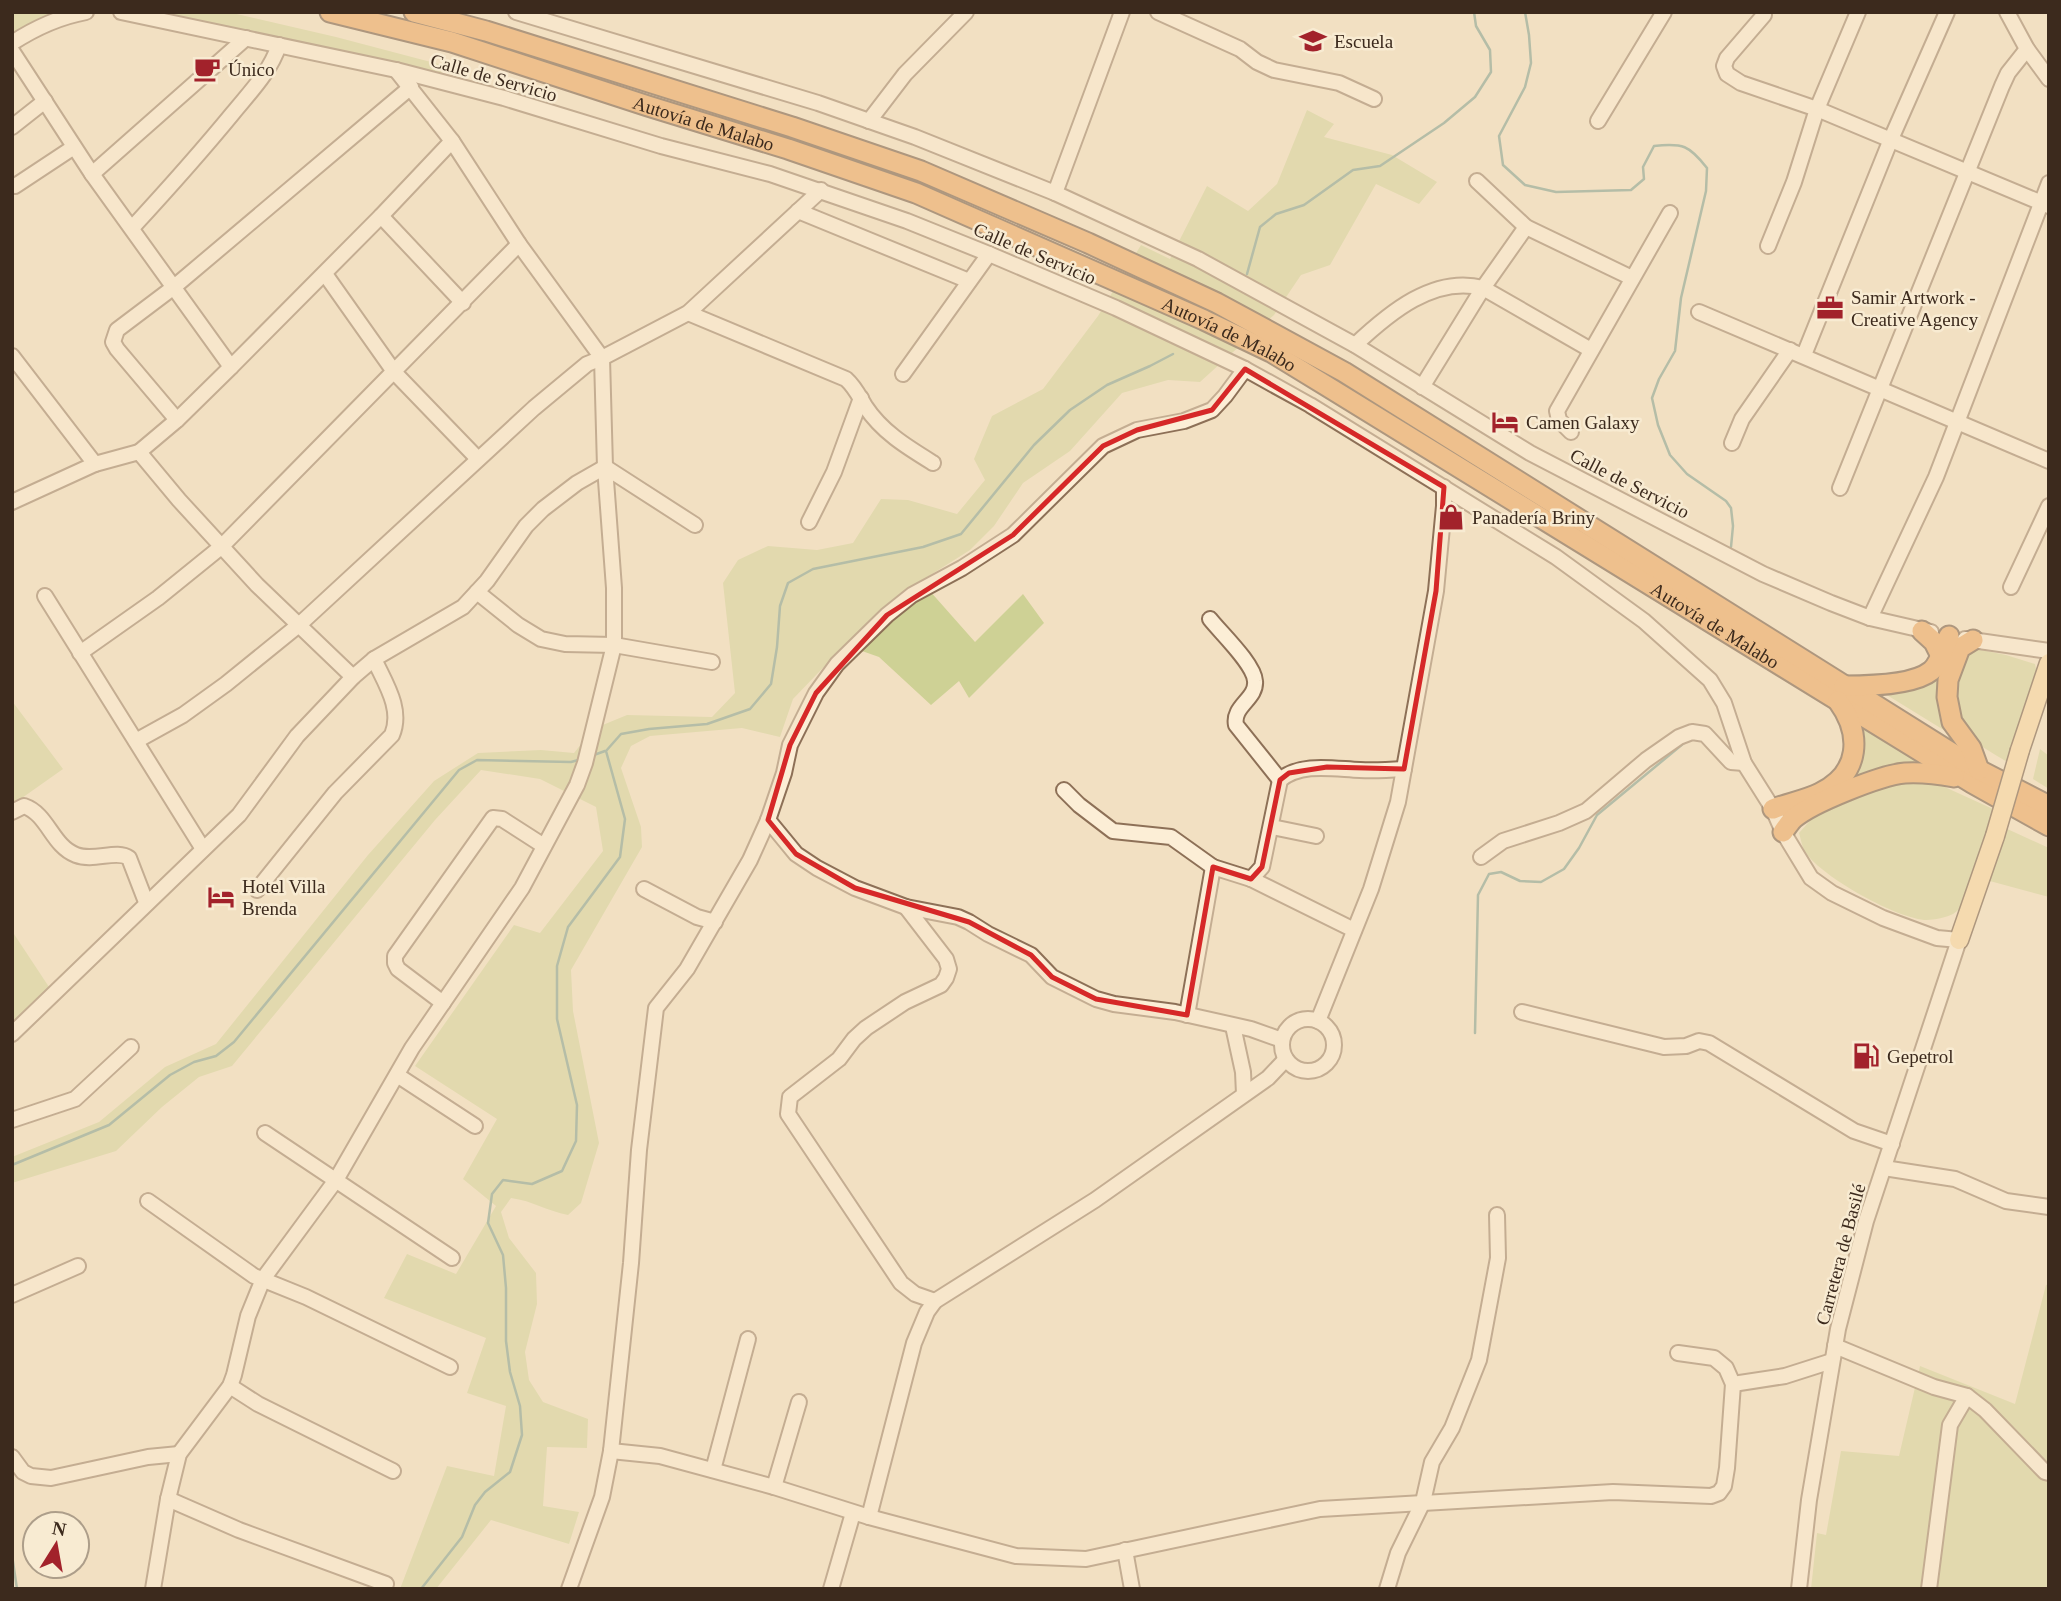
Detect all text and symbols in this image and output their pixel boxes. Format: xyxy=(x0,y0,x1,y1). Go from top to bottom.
school or university icon: Escuela xyxy=(1298,26,1328,56)
place label: Escuela xyxy=(1334,31,1394,52)
street label: Calle de Servicio xyxy=(428,49,560,106)
cafe icon: Único xyxy=(192,54,222,84)
place label: Único xyxy=(228,59,274,80)
street label: Autovía de Malabo xyxy=(630,92,777,155)
street label: Calle de Servicio xyxy=(970,218,1099,289)
place label: Samir Artwork - Creative Agency xyxy=(1851,287,1979,330)
street label: Autovía de Malabo xyxy=(1159,293,1300,376)
office icon: Samir Artwork - Creative Agency xyxy=(1815,293,1845,323)
hotel icon: Camen Galaxy xyxy=(1490,407,1520,437)
place label: Camen Galaxy xyxy=(1526,412,1640,433)
street label: Calle de Servicio xyxy=(1567,444,1693,523)
shop icon: Panadería Briny xyxy=(1436,502,1466,532)
place label: Panadería Briny xyxy=(1472,507,1595,528)
street label: Autovía de Malabo xyxy=(1647,578,1783,673)
place label: Hotel Villa Brenda xyxy=(242,876,326,919)
hotel icon: Hotel Villa Brenda xyxy=(206,882,236,912)
fuel station icon: Gepetrol xyxy=(1851,1041,1881,1071)
place label: Gepetrol xyxy=(1887,1046,1953,1067)
street label: Carretera de Basilé xyxy=(1811,1181,1869,1327)
north arrow xyxy=(21,1510,91,1580)
text: N xyxy=(50,1517,68,1540)

